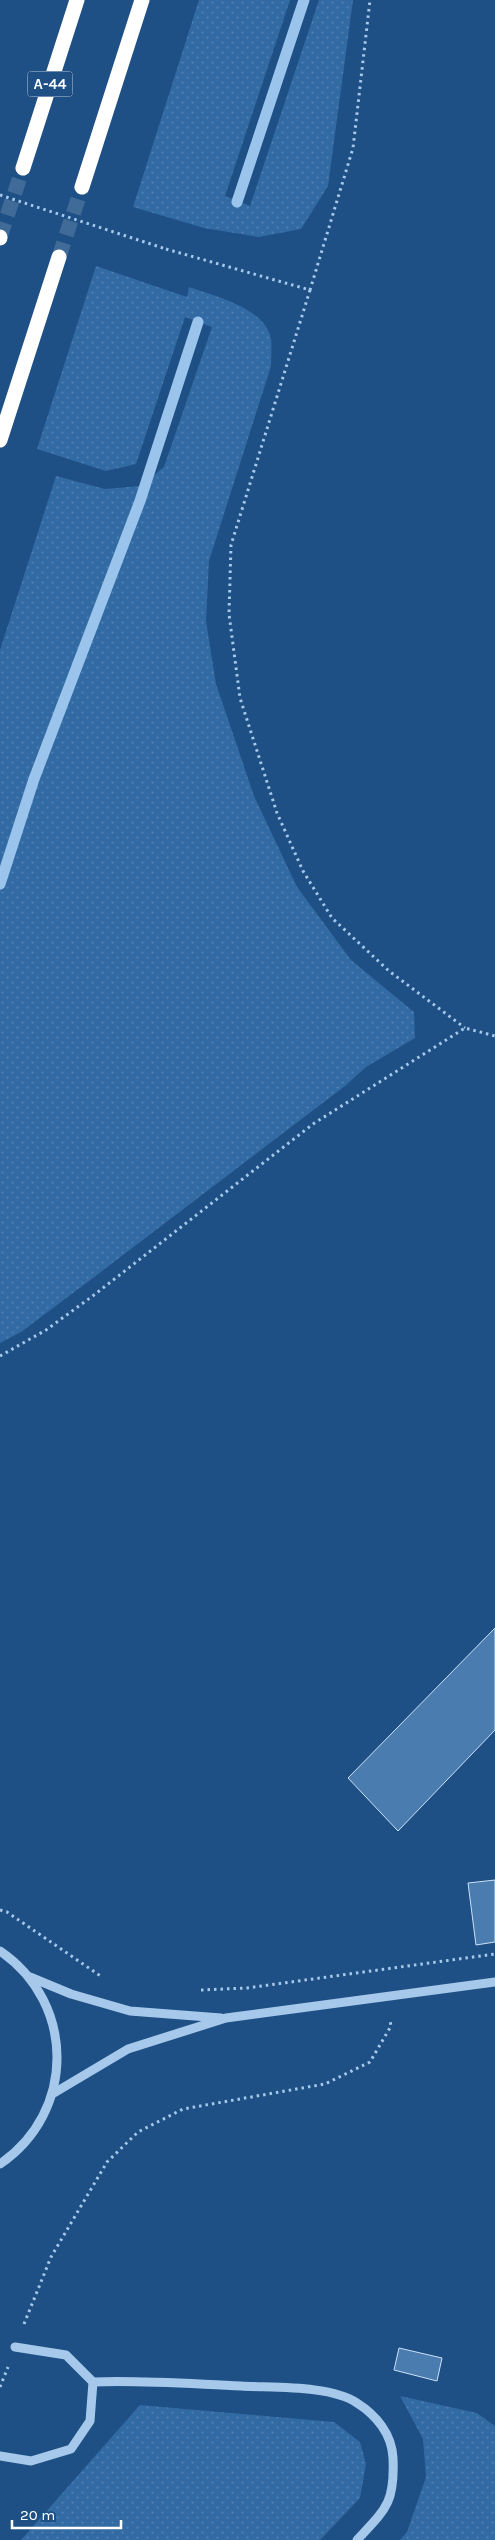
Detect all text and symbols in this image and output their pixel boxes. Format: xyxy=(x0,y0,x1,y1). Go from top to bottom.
road number: A-44 xyxy=(28,72,72,96)
scale bar xyxy=(12,2498,121,2530)
text: 20 m xyxy=(20,2506,55,2524)

